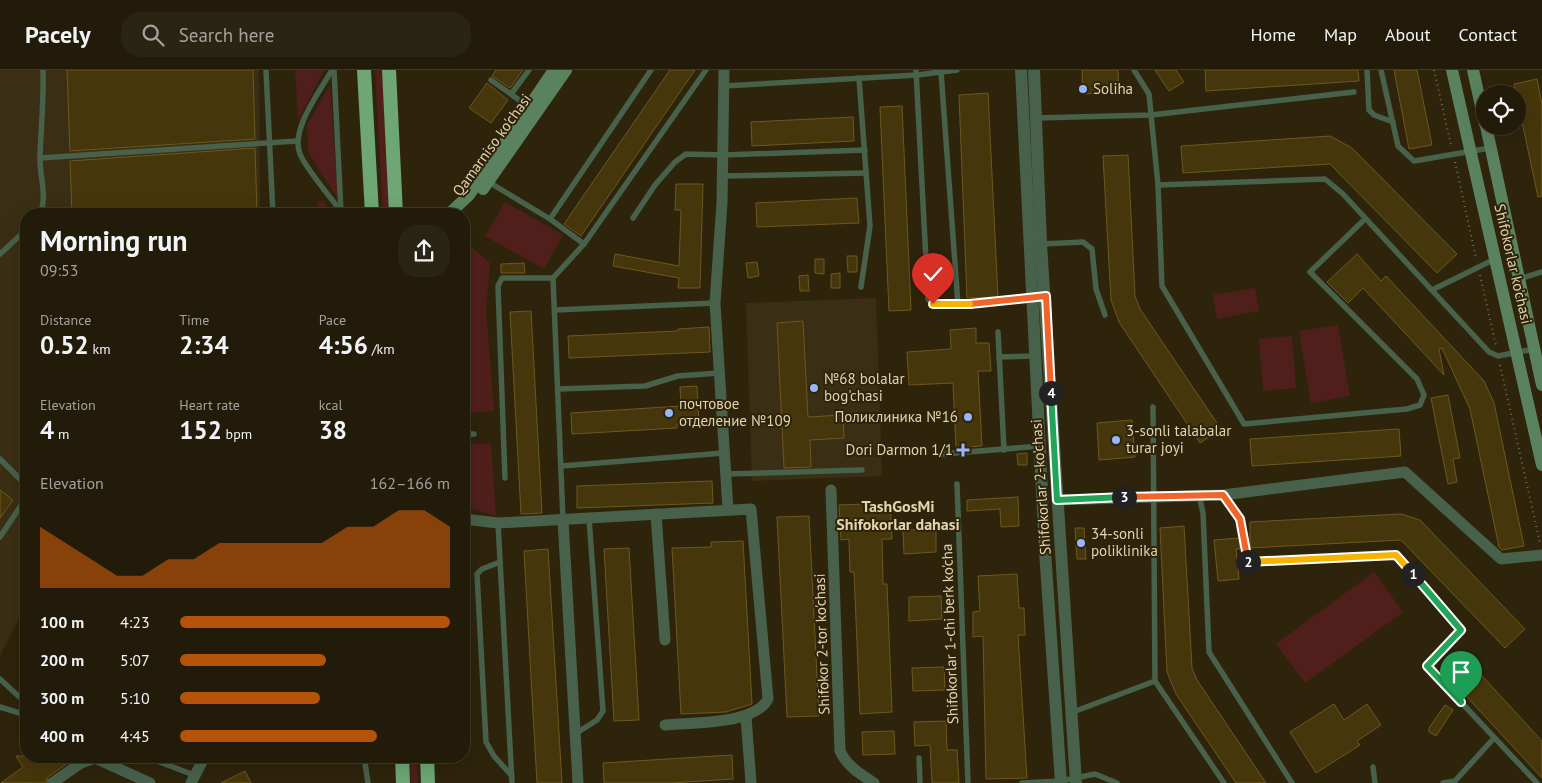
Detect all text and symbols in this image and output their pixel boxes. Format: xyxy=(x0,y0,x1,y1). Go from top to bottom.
search box xyxy=(121,12,471,57)
text: Pacely xyxy=(25,19,91,50)
icon: search xyxy=(139,21,167,49)
text: Search here xyxy=(179,23,274,47)
text: Home xyxy=(1250,23,1296,46)
text: Map xyxy=(1324,23,1357,46)
text: About xyxy=(1385,23,1431,46)
text: Contact xyxy=(1459,23,1517,46)
place label: Soliha xyxy=(1093,79,1133,98)
marker: Soliha xyxy=(1077,83,1089,95)
map controls xyxy=(1476,85,1526,135)
button: locate xyxy=(1476,85,1526,135)
street label: Qamarniso ko'chasi xyxy=(448,90,535,200)
street label: Shifokorlar ko'chasi xyxy=(1490,202,1537,326)
text: Morning run xyxy=(40,222,188,259)
button: share xyxy=(398,225,450,277)
pin xyxy=(912,253,954,304)
text: 09:53 xyxy=(40,260,78,280)
icon: check xyxy=(919,260,947,288)
text: Distance xyxy=(40,311,91,329)
text: Time xyxy=(179,311,209,329)
text: Pace xyxy=(319,311,346,329)
text: 0.52 xyxy=(40,329,89,361)
text: 2:34 xyxy=(179,329,229,361)
text: 4:56 xyxy=(319,329,368,361)
text: km xyxy=(89,340,111,358)
text: /km xyxy=(368,340,395,358)
place label: №68 bolalar bog'chasi xyxy=(824,369,905,405)
pin: 4 xyxy=(1038,380,1064,406)
marker: №68 bolalar bog'chasi xyxy=(808,382,820,394)
text: 4 xyxy=(1048,384,1055,402)
place label: почтовое отделение №109 xyxy=(679,394,791,430)
text: Elevation xyxy=(40,396,96,414)
text: Heart rate xyxy=(179,396,240,414)
text: kcal xyxy=(319,396,343,414)
marker: почтовое отделение №109 xyxy=(663,407,675,419)
place label: Поликлиника №16 xyxy=(834,407,958,426)
marker: Поликлиника №16 xyxy=(962,411,974,423)
text: 4 xyxy=(40,414,54,446)
text: 152 xyxy=(179,414,222,446)
text: 38 xyxy=(319,414,347,446)
street label: Shifokorlar 2-ko'chasi xyxy=(1026,418,1055,556)
place label: 3-sonli talabalar turar joyi xyxy=(1126,421,1231,457)
text: m xyxy=(54,425,69,443)
text: bpm xyxy=(222,425,252,443)
marker: 3-sonli talabalar turar joyi xyxy=(1110,434,1122,446)
place label: Dori Darmon 1/1 xyxy=(846,440,953,459)
marker: Dori Darmon 1/1 xyxy=(957,444,969,456)
text: Elevation xyxy=(40,473,104,493)
text: 162–166 m xyxy=(370,473,450,493)
pin: 3 xyxy=(1112,484,1136,510)
text: 3 xyxy=(1121,488,1128,506)
district label: TashGosMi Shifokorlar dahasi xyxy=(836,496,960,534)
place label: 34-sonli poliklinika xyxy=(1091,524,1158,560)
marker: 34-sonli poliklinika xyxy=(1075,537,1087,549)
street label: Shifokorlar 1-chi berk ko'cha xyxy=(937,544,962,725)
pin: 2 xyxy=(1236,550,1260,574)
text: 2 xyxy=(1245,553,1252,571)
pin: 1 xyxy=(1400,562,1426,586)
text: 1 xyxy=(1410,565,1417,583)
street label: Shifokor 2-tor ko'chasi xyxy=(810,573,833,715)
text: 100 m xyxy=(40,612,84,632)
text: 4:23 xyxy=(120,612,150,632)
text: 200 m xyxy=(40,650,84,670)
text: 5:07 xyxy=(120,650,150,670)
pin xyxy=(1440,651,1482,702)
icon: arrive xyxy=(1447,658,1475,686)
text: 300 m xyxy=(40,688,84,708)
text: 5:10 xyxy=(120,688,150,708)
text: 400 m xyxy=(40,726,84,746)
text: 4:45 xyxy=(120,726,150,746)

